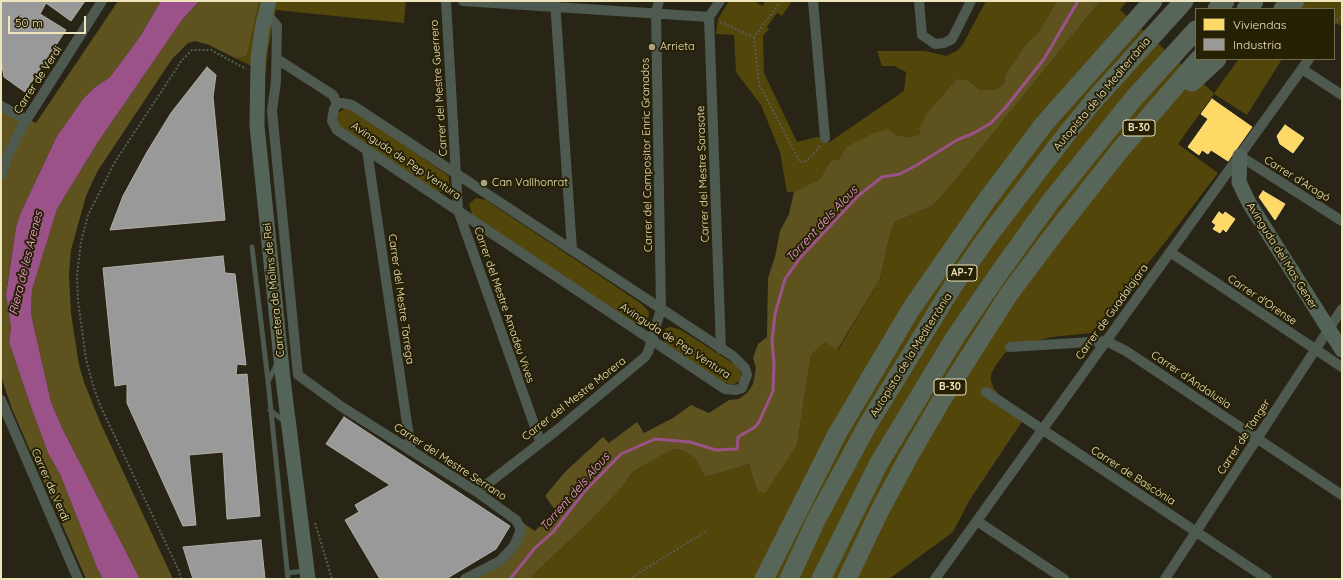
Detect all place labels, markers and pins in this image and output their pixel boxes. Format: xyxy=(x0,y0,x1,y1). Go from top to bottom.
place label: Arrieta xyxy=(660,40,695,54)
marker: Arrieta xyxy=(647,42,657,52)
place label: Can Vallhonrat xyxy=(492,176,568,190)
marker: Can Vallhonrat xyxy=(479,178,489,188)

